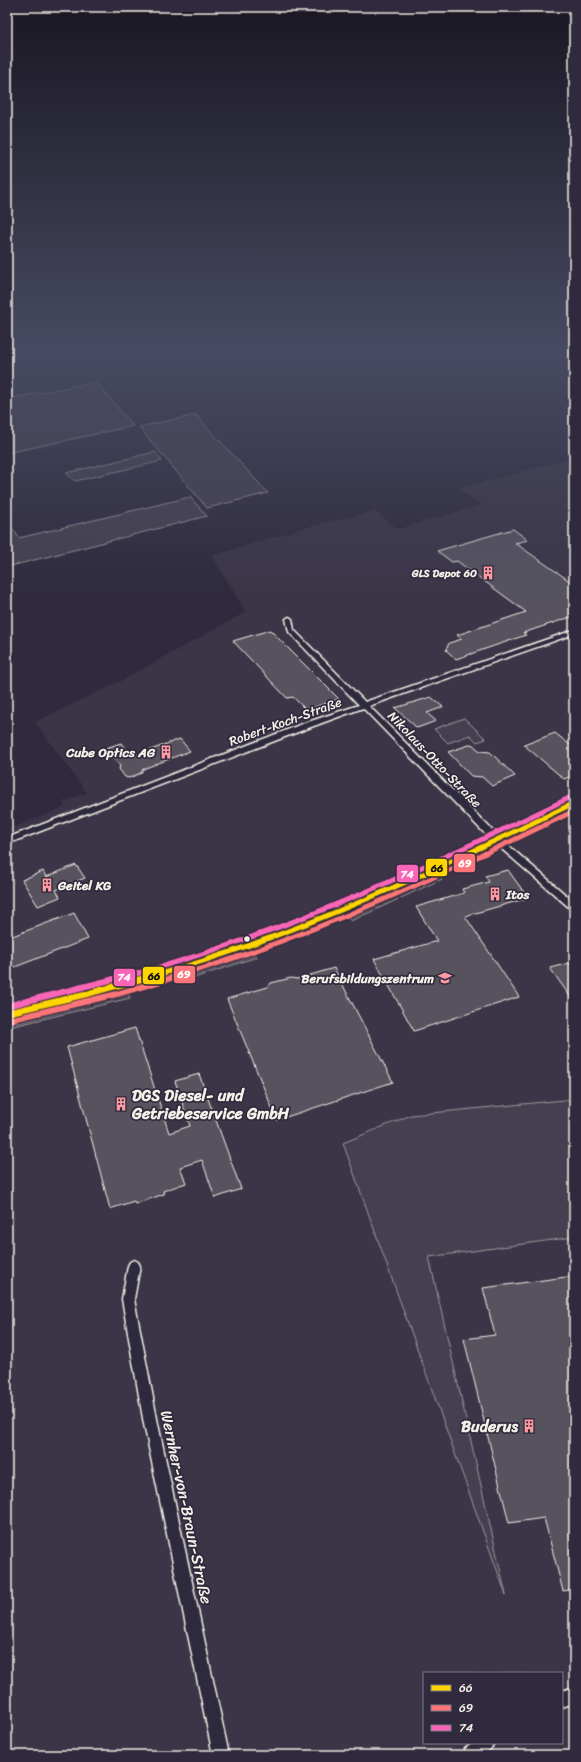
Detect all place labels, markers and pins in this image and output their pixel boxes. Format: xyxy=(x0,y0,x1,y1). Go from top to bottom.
place label: GLS Depot 60 xyxy=(411,564,477,583)
building icon: GLS Depot 60 xyxy=(480,565,496,581)
place label: Cube Optics AG xyxy=(65,741,156,764)
building icon: Cube Optics AG xyxy=(158,744,174,760)
place label: Geitel KG xyxy=(57,874,111,897)
building icon: Geitel KG xyxy=(39,877,55,893)
place label: Itos xyxy=(505,883,530,906)
building icon: Itos xyxy=(487,886,503,902)
unlabelled marker xyxy=(242,934,252,944)
place label: Berufsbildungszentrum xyxy=(301,967,434,990)
school or university icon: Berufsbildungszentrum xyxy=(437,970,453,986)
place label: DGS Diesel- und Getriebeservice GmbH xyxy=(131,1081,290,1128)
building icon: DGS Diesel- und Getriebeservice GmbH xyxy=(113,1096,129,1112)
place label: Buderus xyxy=(461,1412,518,1441)
building icon: Buderus xyxy=(521,1418,537,1434)

